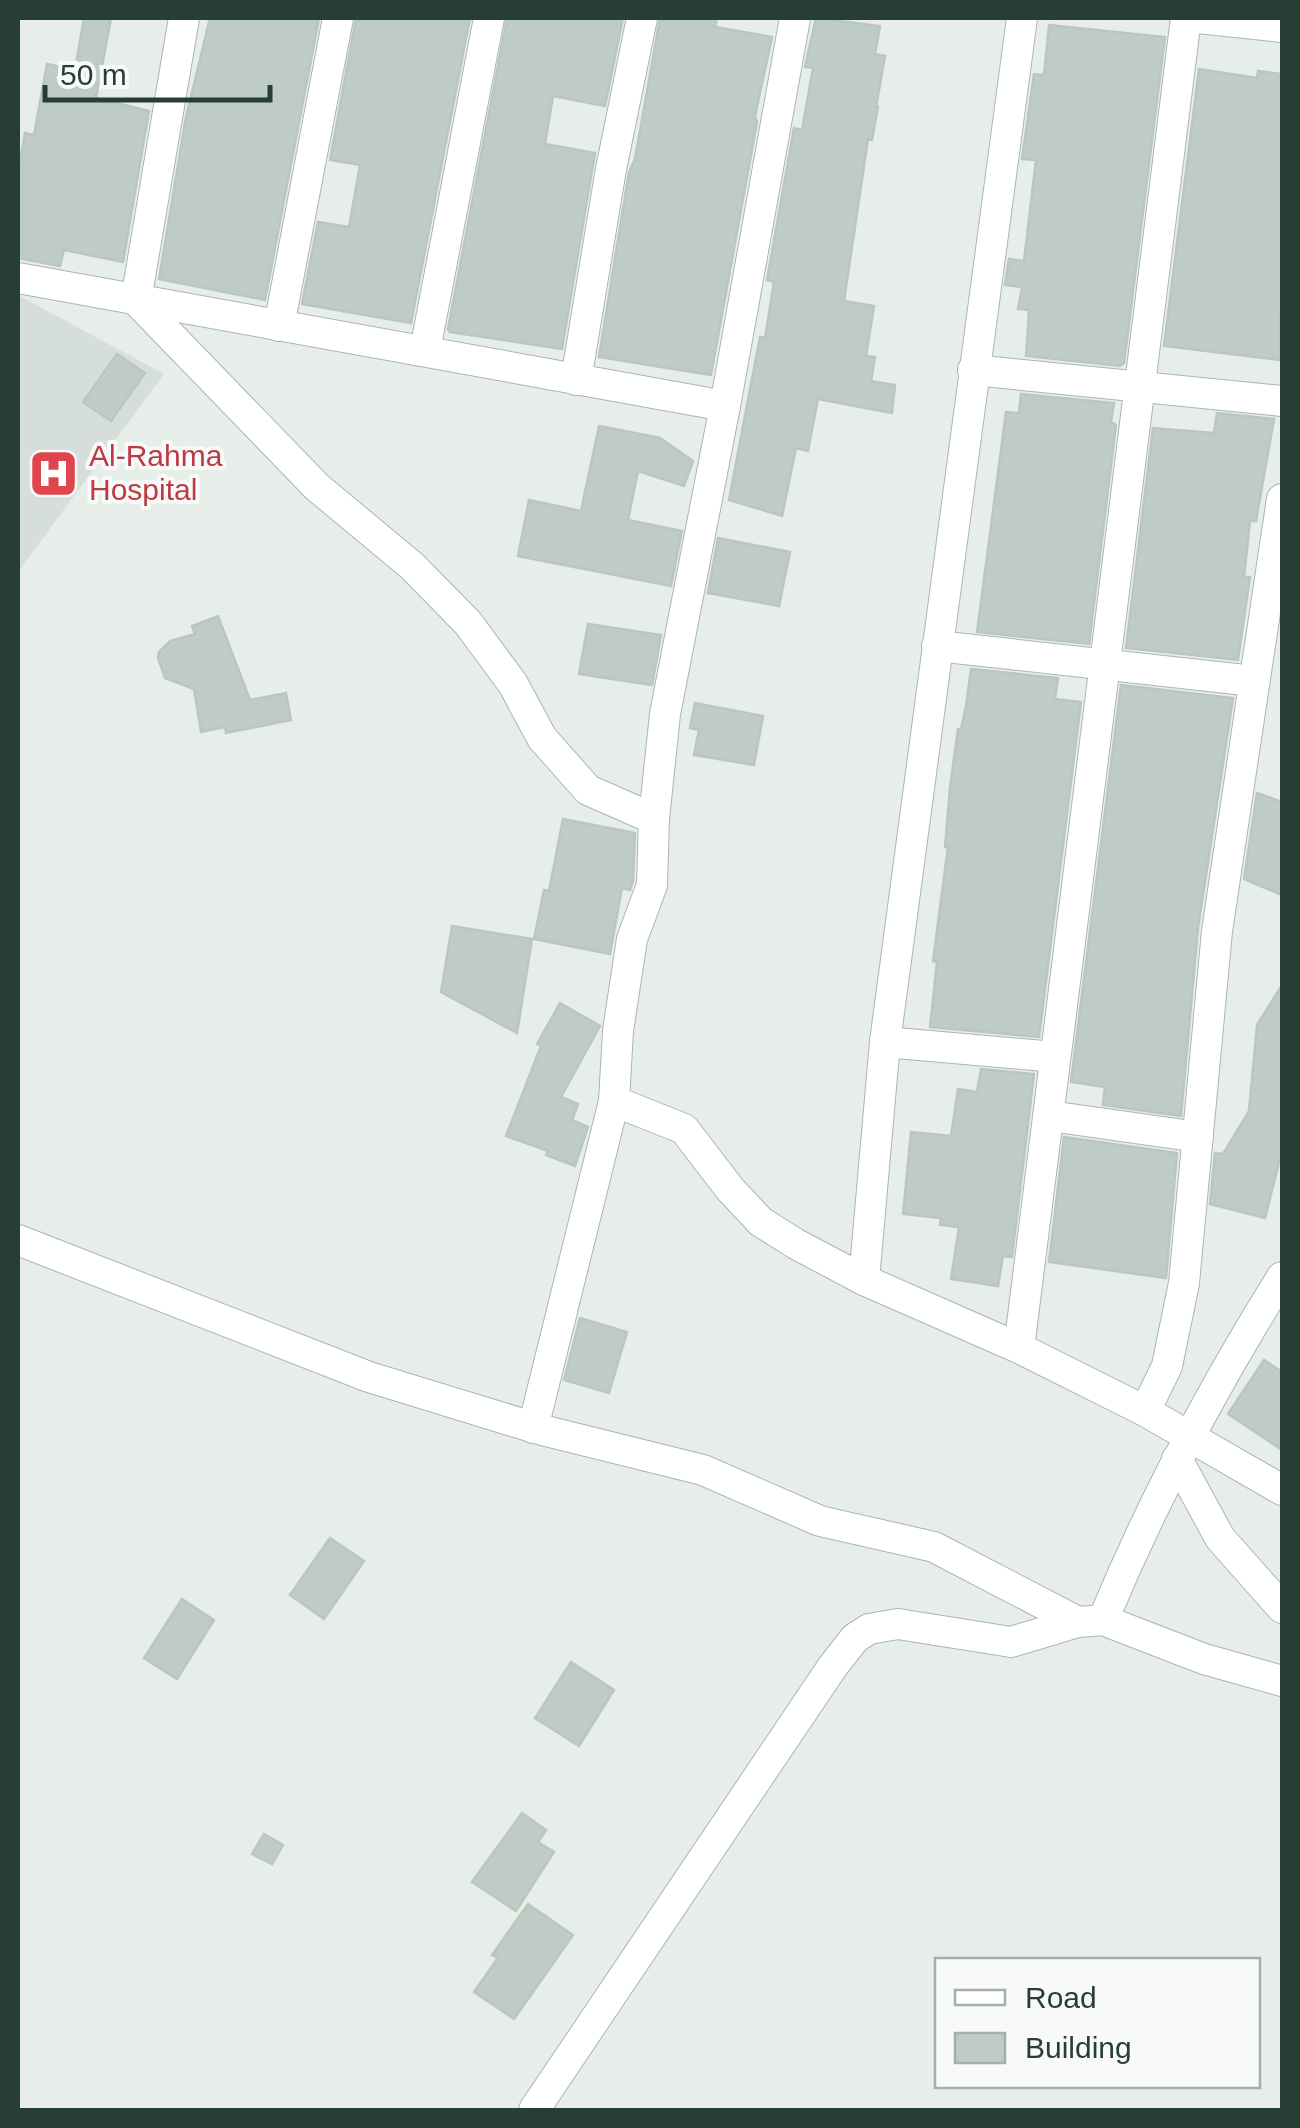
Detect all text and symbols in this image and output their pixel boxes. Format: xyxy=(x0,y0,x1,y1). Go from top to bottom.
scale bar xyxy=(45,40,270,102)
text: 50 m xyxy=(60,58,127,91)
place label: Al-Rahma Hospital xyxy=(89,439,223,506)
hospital icon: Al-Rahma Hospital xyxy=(28,447,80,499)
legend xyxy=(935,1958,1260,2088)
text: Road xyxy=(1025,1981,1097,2014)
text: Building xyxy=(1025,2031,1132,2064)

